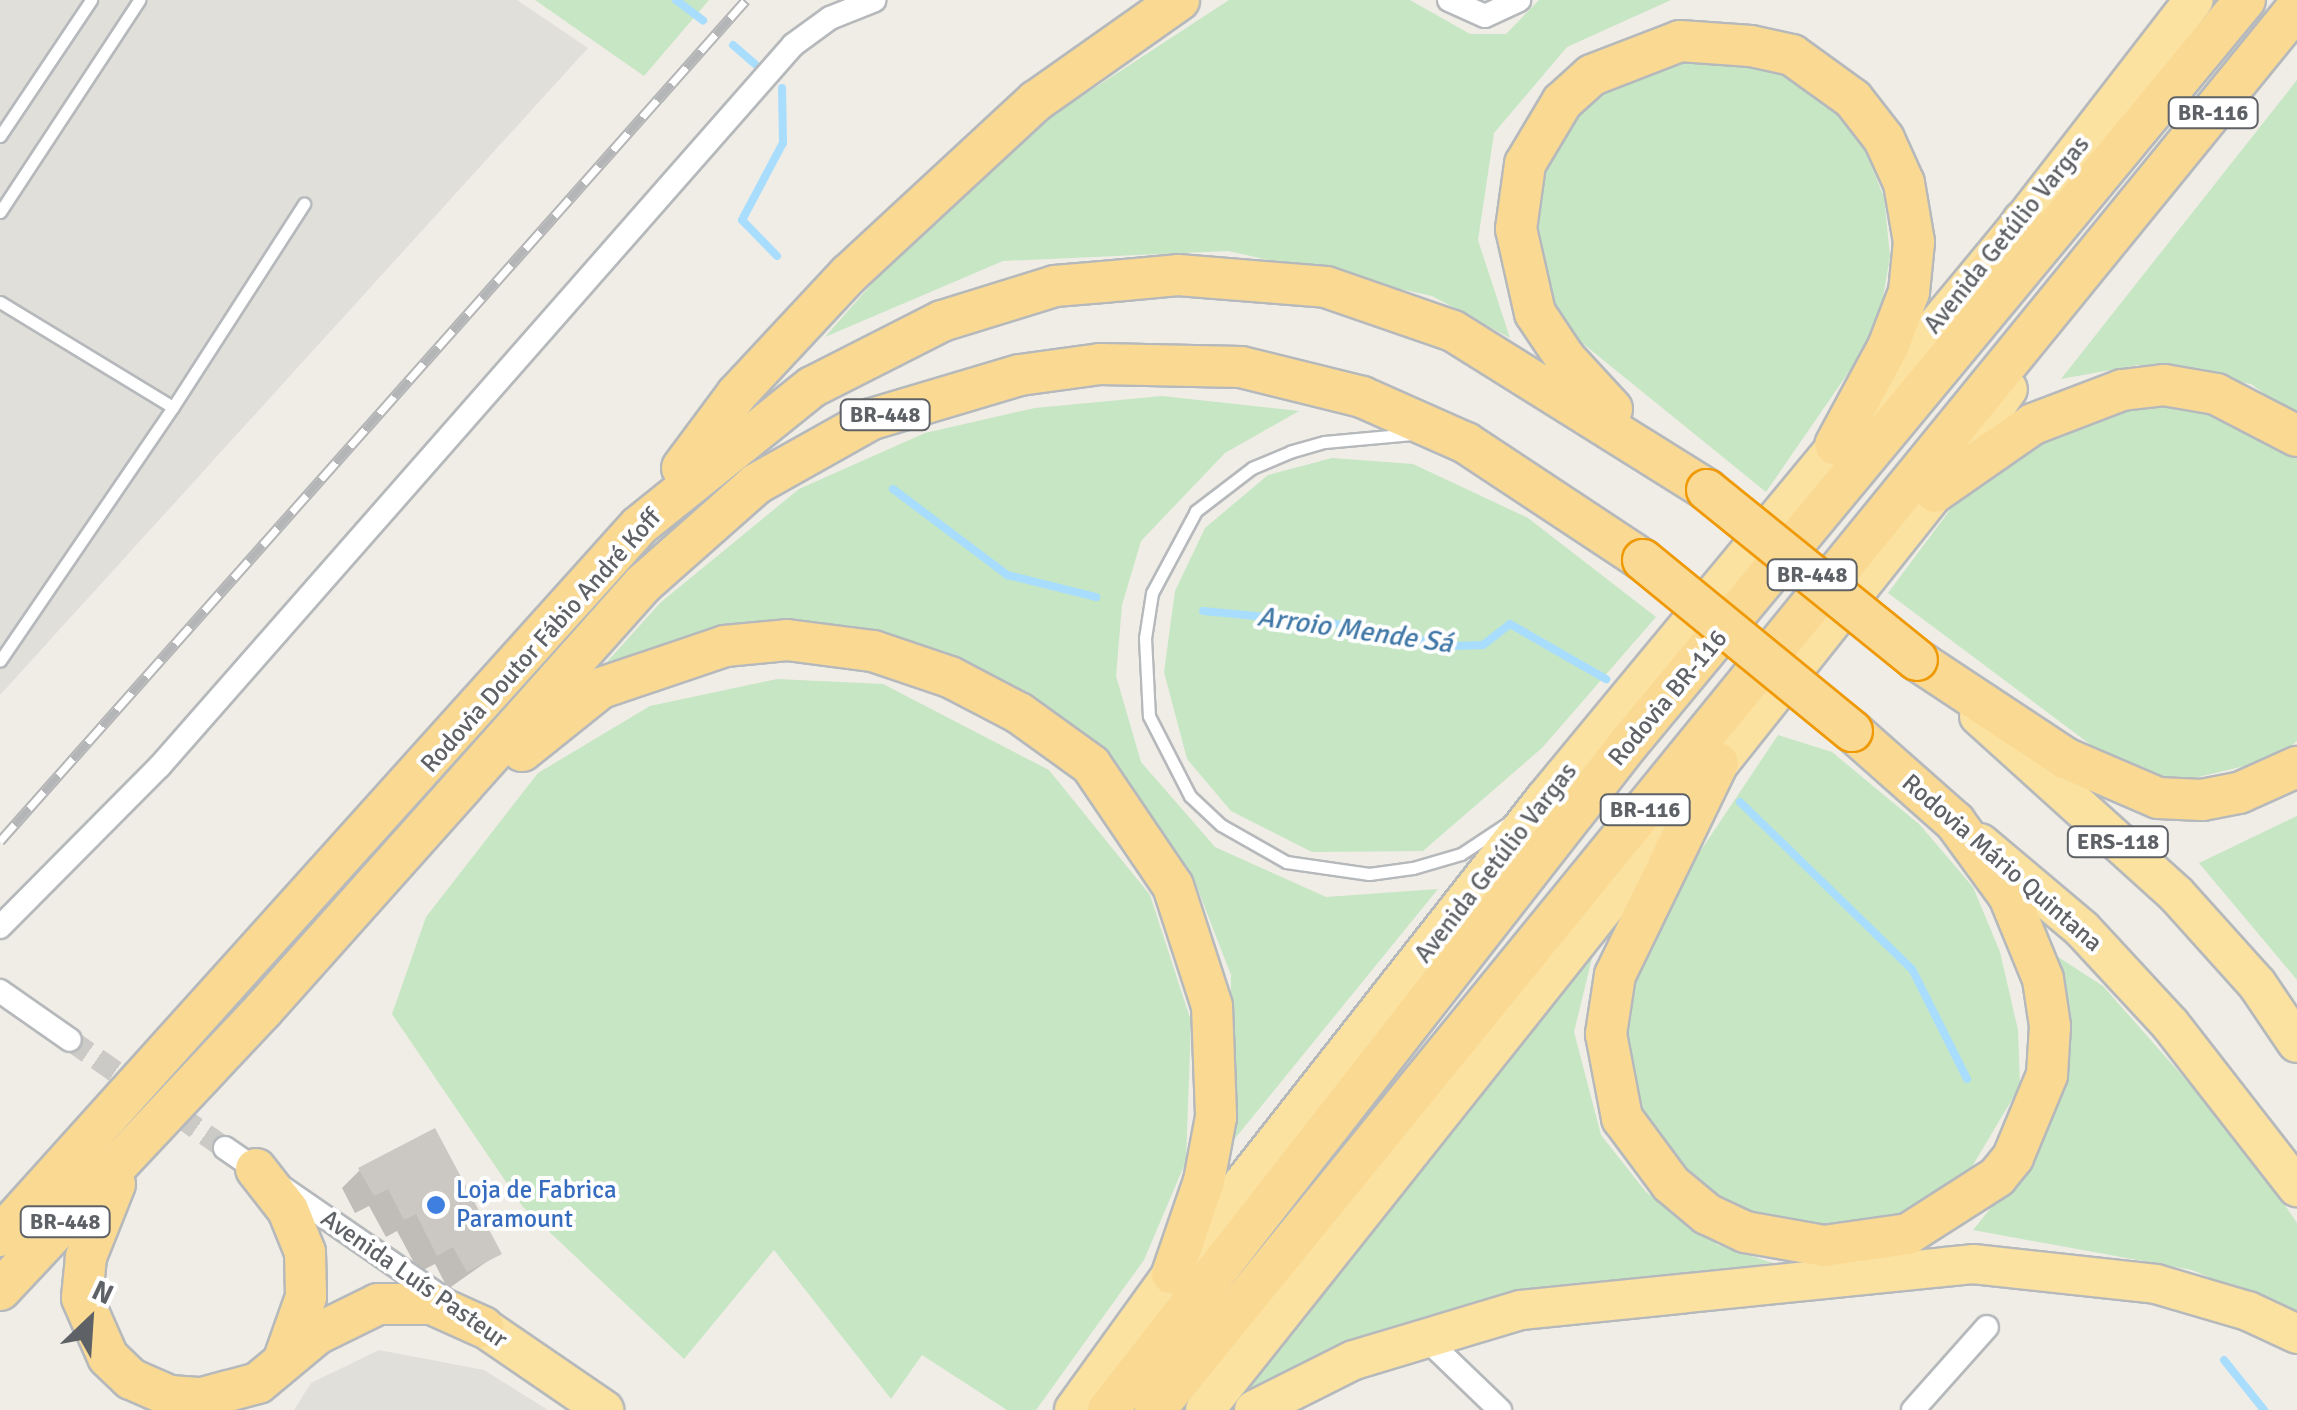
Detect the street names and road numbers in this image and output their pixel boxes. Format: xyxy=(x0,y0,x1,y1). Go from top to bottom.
road number: BR-116 xyxy=(2166,96,2260,130)
street label: Avenida Getúlio Vargas xyxy=(1918,130,2096,340)
road number: BR-448 xyxy=(838,398,932,432)
street label: Rodovia Doutor Fábio André Koff xyxy=(415,503,667,779)
road number: BR-448 xyxy=(1764,558,1860,592)
street label: Rodovia BR-116 xyxy=(1602,624,1734,772)
street label: Avenida Getúlio Vargas xyxy=(1409,757,1583,969)
street label: Rodovia Mário Quintana xyxy=(1896,768,2108,958)
road number: BR-116 xyxy=(1598,793,1692,827)
road number: ERS-118 xyxy=(2066,825,2170,859)
street label: Avenida Luís Pasteur xyxy=(315,1203,513,1355)
road number: BR-448 xyxy=(18,1205,112,1239)

